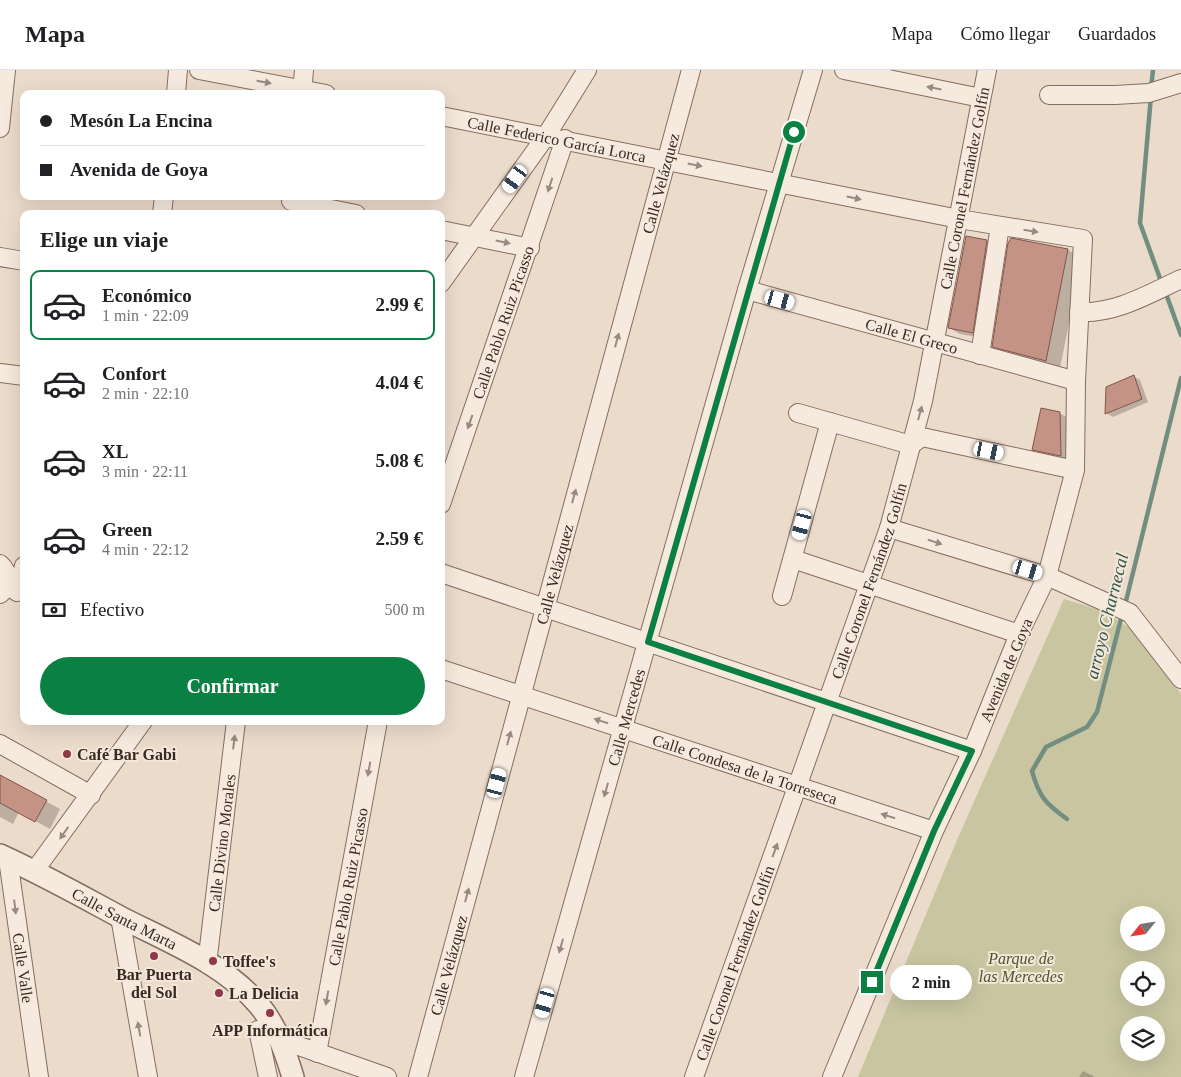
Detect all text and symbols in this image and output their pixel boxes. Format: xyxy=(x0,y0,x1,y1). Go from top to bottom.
text: Mapa xyxy=(25,21,85,47)
text: Mapa xyxy=(892,24,933,44)
text: Cómo llegar xyxy=(961,24,1050,44)
text: Guardados xyxy=(1078,24,1156,44)
one-way arrow xyxy=(257,78,272,86)
one-way arrow xyxy=(926,84,941,92)
street label: Calle Coronel Fernández Golfín xyxy=(936,85,992,291)
text: Mesón La Encina xyxy=(70,110,213,131)
street label: Calle Federico García Lorca xyxy=(466,113,648,165)
route start xyxy=(783,121,805,143)
street label: Calle Velázquez xyxy=(639,131,682,235)
text: Avenida de Goya xyxy=(70,159,208,180)
car xyxy=(500,162,529,196)
one-way arrow xyxy=(688,162,704,170)
one-way arrow xyxy=(546,178,553,193)
one-way arrow xyxy=(847,194,863,202)
text: Elige un viaje xyxy=(40,227,168,252)
one-way arrow xyxy=(1024,227,1040,235)
one-way arrow xyxy=(495,239,511,247)
street label: Calle Pablo Ruiz Picasso xyxy=(469,243,537,401)
icon: car xyxy=(42,283,87,328)
text: Económico xyxy=(102,285,192,306)
car xyxy=(763,289,796,311)
text: 2.99 € xyxy=(376,294,423,315)
text: 1 min · 22:09 xyxy=(102,307,189,324)
street label: Calle El Greco xyxy=(864,315,960,356)
one-way arrow xyxy=(613,332,621,347)
icon: car xyxy=(42,361,87,406)
text: Confort xyxy=(102,363,166,384)
text: 4.04 € xyxy=(376,372,423,393)
text: 2 min · 22:10 xyxy=(102,385,189,402)
one-way arrow xyxy=(916,406,924,421)
one-way arrow xyxy=(465,415,473,430)
icon: car xyxy=(42,439,87,484)
text: XL xyxy=(102,441,128,462)
car xyxy=(972,441,1005,461)
text: 5.08 € xyxy=(376,450,423,471)
text: 3 min · 22:11 xyxy=(102,463,188,480)
street label: Calle Coronel Fernández Golfín xyxy=(828,481,909,681)
one-way arrow xyxy=(570,489,578,504)
car xyxy=(790,509,813,541)
icon: car xyxy=(42,517,87,562)
text: Green xyxy=(102,519,152,540)
street label: Calle Velázquez xyxy=(533,522,576,626)
text: 2.59 € xyxy=(376,528,423,549)
one-way arrow xyxy=(928,539,943,547)
text: 4 min · 22:12 xyxy=(102,541,189,558)
water label: arroyo Charnecal xyxy=(1082,551,1132,681)
car xyxy=(1011,558,1044,582)
icon: cash xyxy=(40,596,68,624)
text: Efectivo xyxy=(80,599,144,620)
text: 500 m xyxy=(385,601,425,618)
street label: Avenida de Goya xyxy=(977,616,1036,725)
button: Confirmar xyxy=(40,657,425,715)
street label: Calle Mercedes xyxy=(604,667,648,768)
one-way arrow xyxy=(593,716,608,724)
one-way arrow xyxy=(506,730,514,745)
street label: Calle Condesa de la Torreseca xyxy=(651,731,839,807)
one-way arrow xyxy=(230,734,238,750)
place label: Café Bar Gabi xyxy=(77,746,177,763)
marker: Café Bar Gabi xyxy=(61,748,73,760)
one-way arrow xyxy=(365,762,373,778)
car xyxy=(485,767,508,799)
street label: Calle Divino Morales xyxy=(205,773,238,913)
one-way arrow xyxy=(602,782,610,797)
street label: Calle Pablo Ruiz Picasso xyxy=(325,806,370,967)
one-way arrow xyxy=(880,812,895,819)
one-way arrow xyxy=(59,826,69,840)
one-way arrow xyxy=(772,842,779,857)
street label: Calle Coronel Fernández Golfín xyxy=(692,863,777,1063)
street label: Calle Santa Marta xyxy=(69,884,180,952)
one-way arrow xyxy=(463,887,471,902)
one-way arrow xyxy=(11,900,19,916)
north arrow xyxy=(1120,906,1165,951)
map controls xyxy=(1120,906,1165,1061)
street label: Calle Velázquez xyxy=(427,913,470,1017)
street label: Calle Valle xyxy=(10,932,37,1004)
one-way arrow xyxy=(557,939,565,954)
marker: Bar Puerta del Sol xyxy=(148,950,160,962)
park label: Parque de las Mercedes xyxy=(979,950,1063,985)
place label: Toffee's xyxy=(223,953,276,970)
marker: Toffee's xyxy=(207,955,219,967)
button: locate xyxy=(1120,961,1165,1006)
callout: 2 min xyxy=(890,964,972,1000)
place label: Bar Puerta del Sol xyxy=(116,966,192,1001)
route end xyxy=(861,971,883,993)
text: 2 min xyxy=(912,974,950,991)
place label: La Delicia xyxy=(229,985,299,1002)
marker: La Delicia xyxy=(213,987,225,999)
car xyxy=(533,987,556,1019)
one-way arrow xyxy=(323,990,331,1006)
marker: APP Informática xyxy=(264,1007,276,1019)
button: layers xyxy=(1120,1016,1165,1061)
one-way arrow xyxy=(135,1021,143,1037)
place label: APP Informática xyxy=(212,1022,328,1039)

